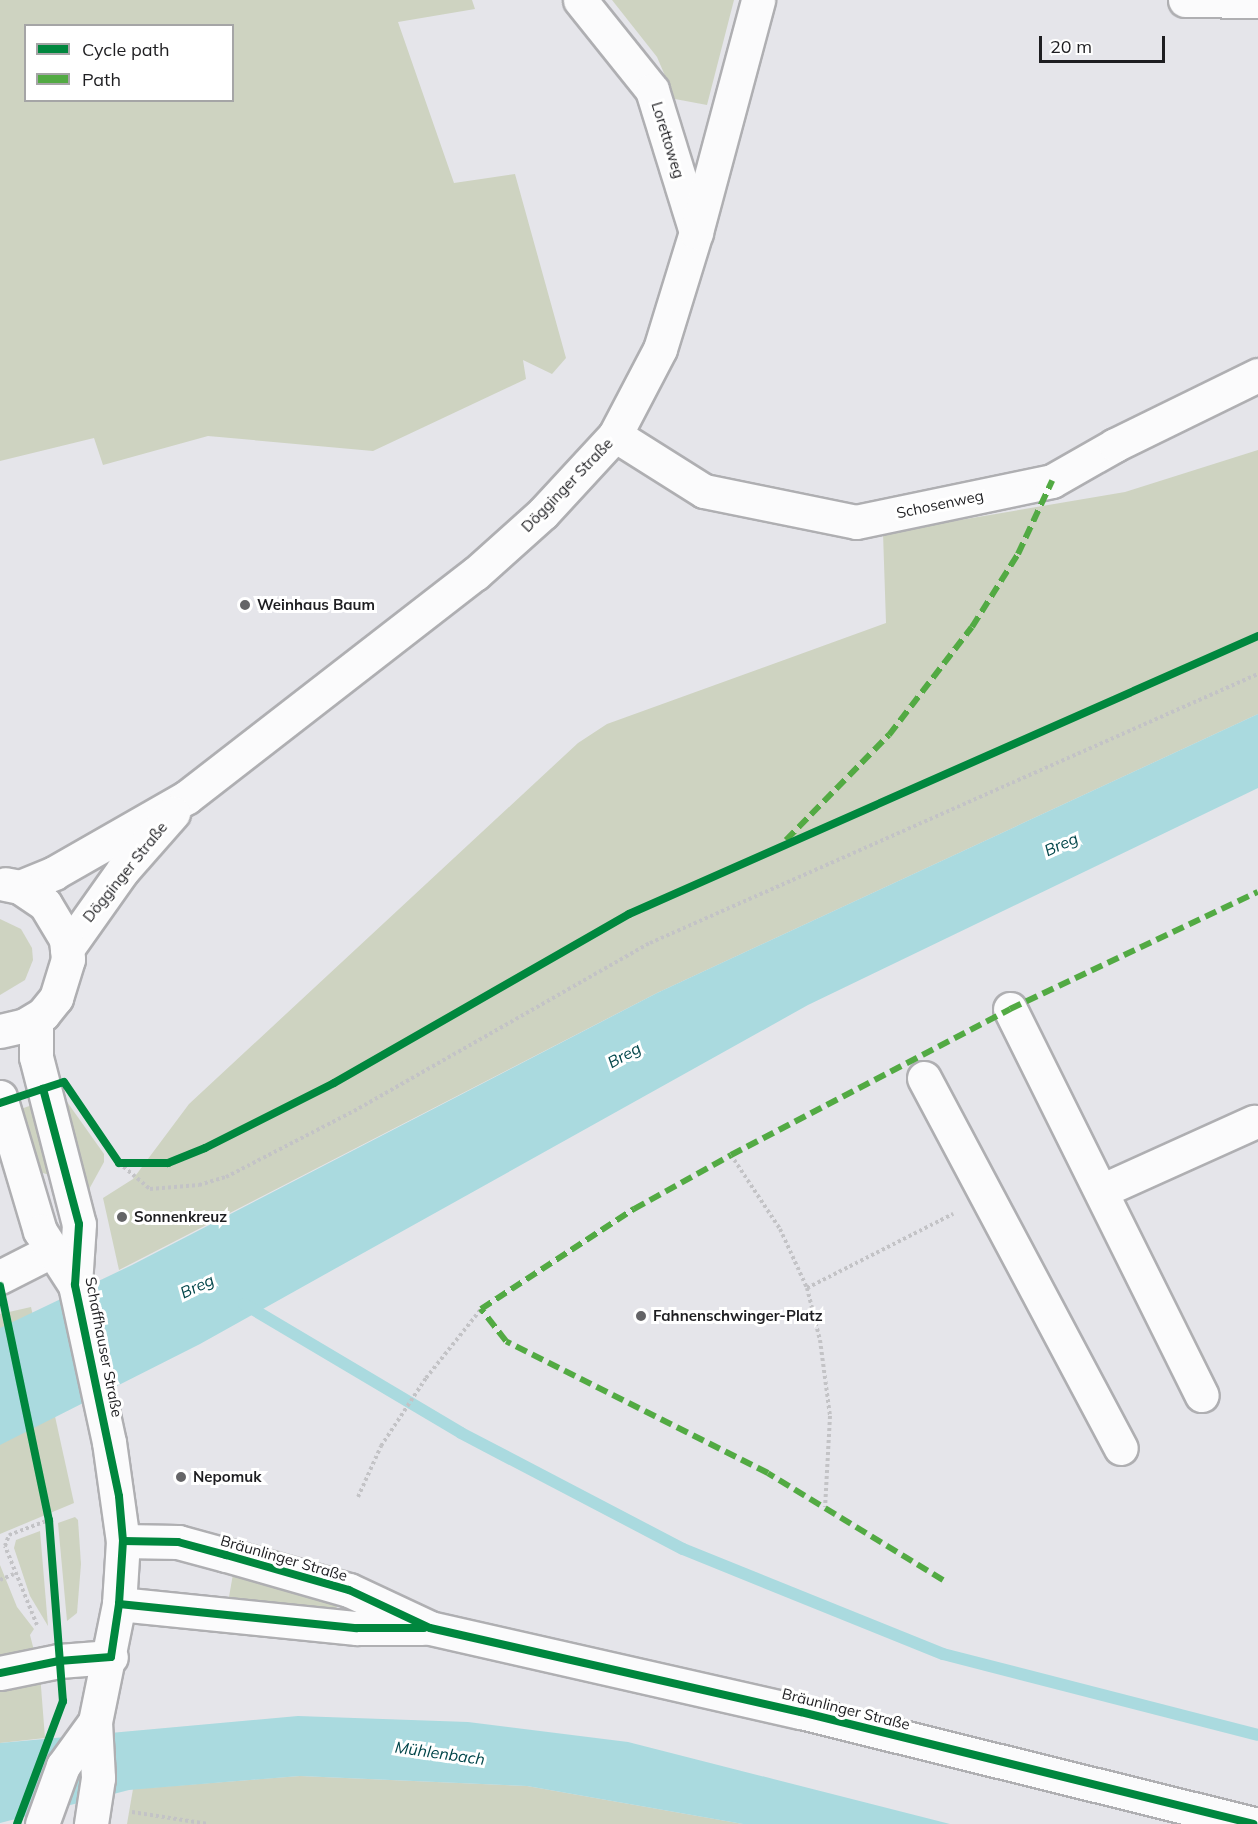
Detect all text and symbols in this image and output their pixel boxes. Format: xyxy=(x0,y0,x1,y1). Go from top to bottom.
legend xyxy=(24,24,234,102)
scale bar xyxy=(1042,24,1168,62)
text: 20 m xyxy=(1050,35,1092,58)
text: Cycle path xyxy=(82,38,169,61)
text: Path xyxy=(82,68,121,91)
street label: Lorettoweg xyxy=(648,100,688,180)
street label: Dögginger Straße xyxy=(518,434,616,536)
street label: Schosenweg xyxy=(895,486,985,522)
place label: Weinhaus Baum xyxy=(257,596,375,614)
marker: Weinhaus Baum xyxy=(238,598,252,612)
street label: Dögginger Straße xyxy=(79,818,171,926)
water label: Breg xyxy=(1041,828,1081,860)
water label: Breg xyxy=(604,1038,644,1072)
place label: Sonnenkreuz xyxy=(134,1208,227,1226)
marker: Sonnenkreuz xyxy=(115,1210,129,1224)
water label: Breg xyxy=(177,1270,217,1302)
street label: Schaffhauser Straße xyxy=(82,1275,126,1419)
place label: Fahnenschwinger-Platz xyxy=(653,1307,823,1325)
marker: Fahnenschwinger-Platz xyxy=(634,1309,648,1323)
place label: Nepomuk xyxy=(193,1468,261,1486)
marker: Nepomuk xyxy=(174,1470,188,1484)
street label: Bräunlinger Straße xyxy=(218,1531,350,1585)
street label: Bräunlinger Straße xyxy=(780,1684,912,1734)
water label: Mühlenbach xyxy=(394,1737,486,1769)

